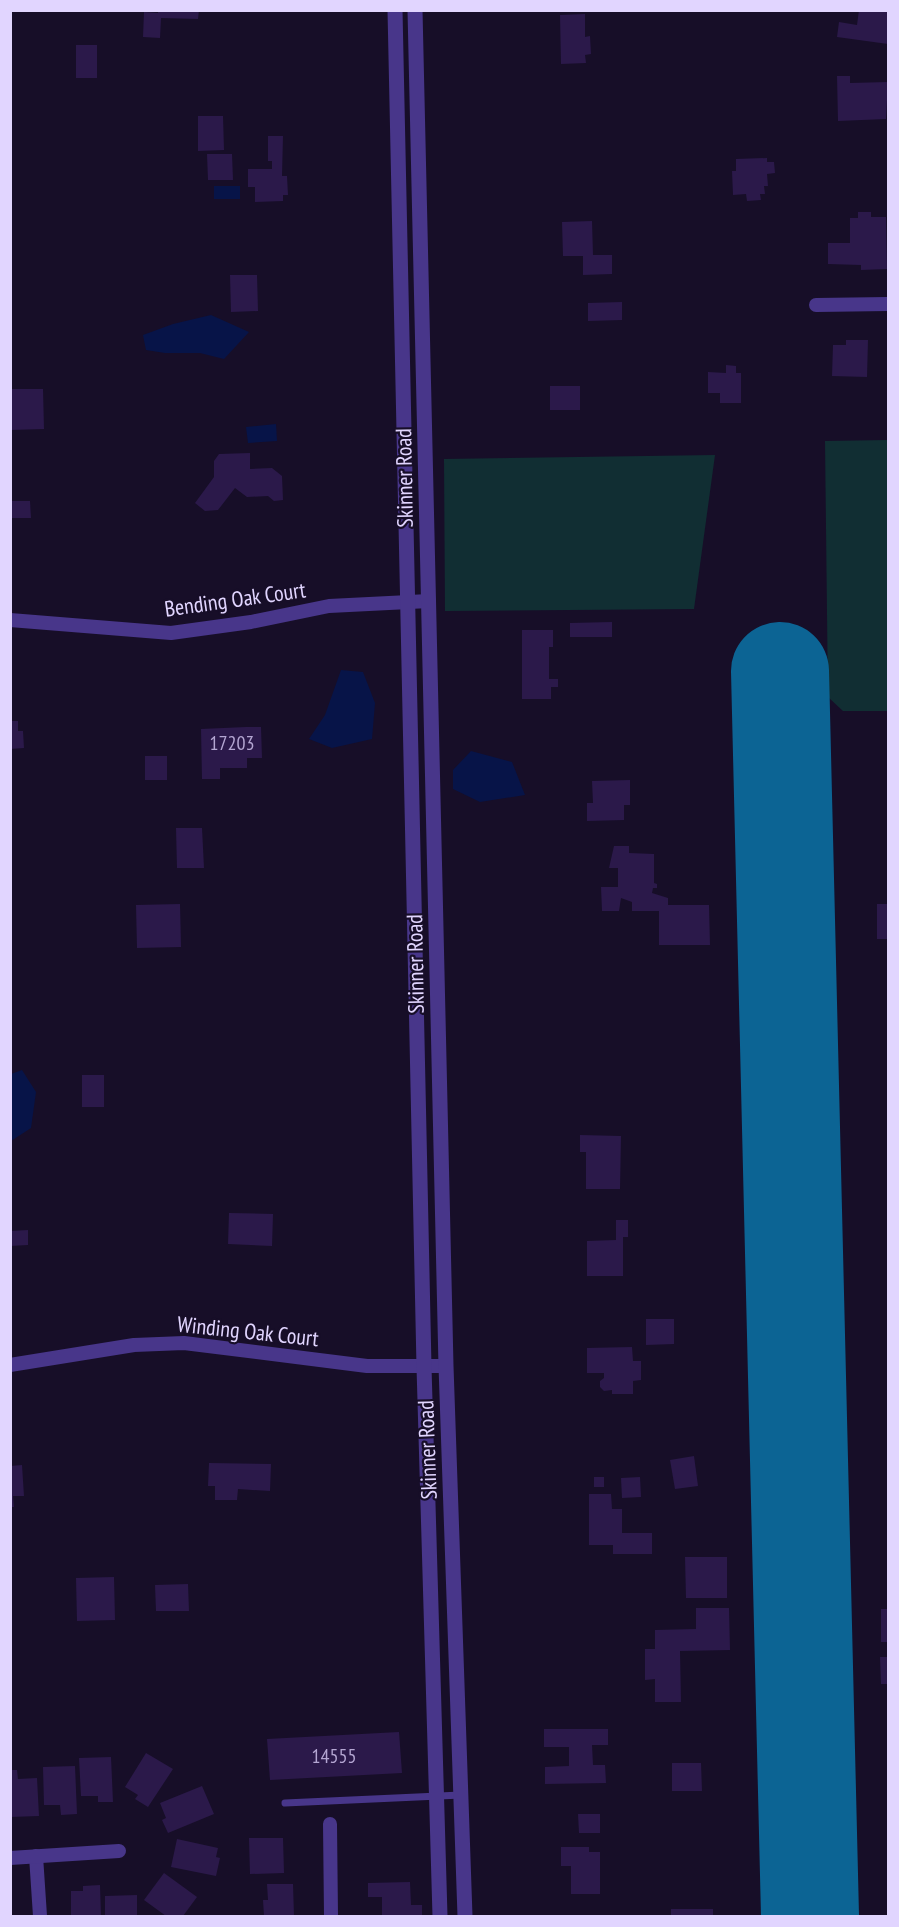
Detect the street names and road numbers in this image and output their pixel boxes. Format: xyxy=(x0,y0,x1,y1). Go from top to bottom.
street label: Skinner Road xyxy=(389,428,419,528)
street label: Bending Oak Court xyxy=(163,575,307,623)
street label: Skinner Road xyxy=(400,914,430,1014)
street label: Winding Oak Court xyxy=(176,1310,320,1352)
street label: Skinner Road xyxy=(411,1400,443,1500)

